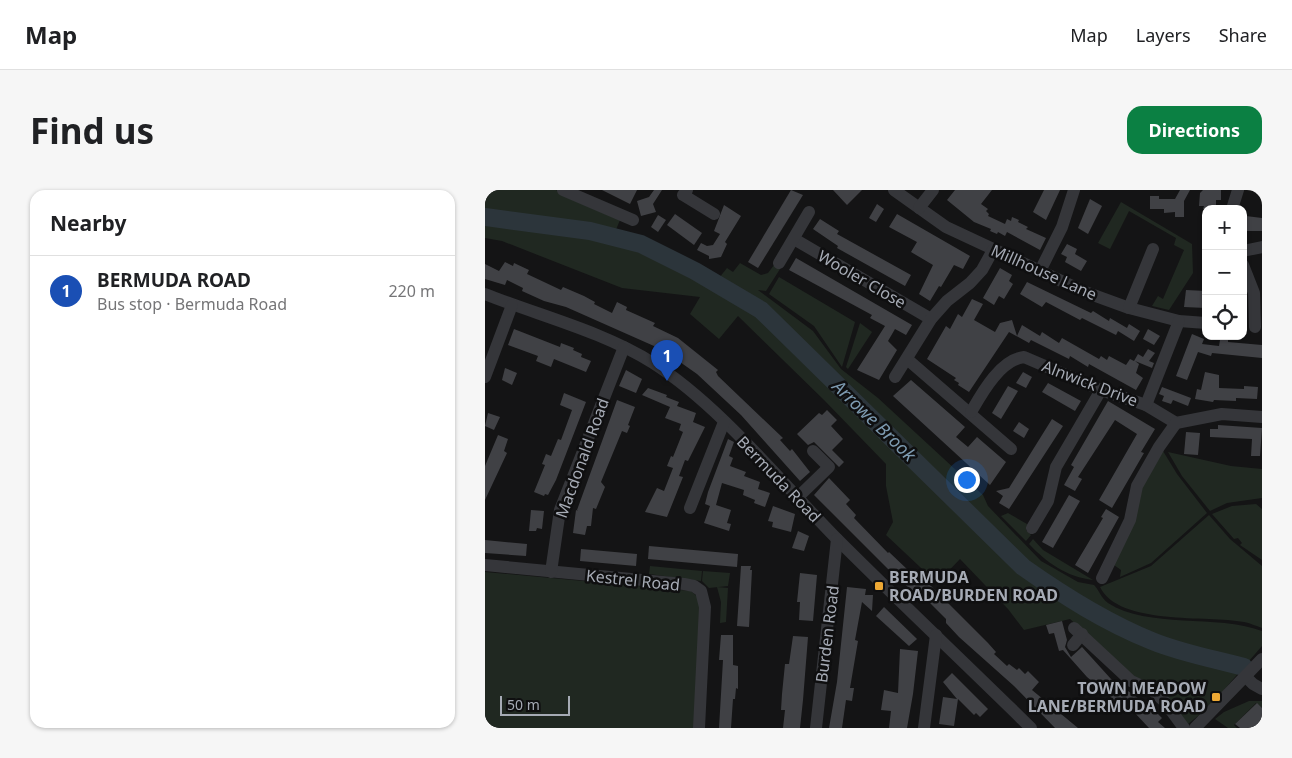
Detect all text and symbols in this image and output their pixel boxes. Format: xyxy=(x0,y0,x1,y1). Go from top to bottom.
text: Map xyxy=(25,18,77,51)
text: Map xyxy=(1070,23,1108,47)
text: Layers xyxy=(1136,23,1191,47)
text: Share xyxy=(1219,23,1267,47)
button: Directions xyxy=(1127,106,1262,154)
text: Find us xyxy=(30,107,154,154)
map controls xyxy=(1202,205,1247,340)
button: + xyxy=(1202,205,1247,250)
text: Nearby xyxy=(50,209,126,237)
street label: Millhouse Lane xyxy=(988,239,1100,305)
street label: Wooler Close xyxy=(814,245,910,313)
button: − xyxy=(1202,250,1247,295)
text: BERMUDA ROAD xyxy=(97,267,251,293)
text: 1 xyxy=(61,280,71,302)
text: 220 m xyxy=(388,280,435,302)
text: Bus stop · Bermuda Road xyxy=(97,293,287,315)
button: locate xyxy=(1202,295,1247,340)
pin: 1 xyxy=(651,340,683,381)
street label: Alnwick Drive xyxy=(1039,355,1141,411)
water label: Arrowe Brook xyxy=(826,373,922,467)
street label: Macdonald Road xyxy=(550,395,614,521)
street label: Bermuda Road xyxy=(732,431,826,527)
your location xyxy=(954,467,980,493)
street label: Kestrel Road xyxy=(585,564,681,596)
place label: BERMUDA ROAD/BURDEN ROAD xyxy=(889,566,1058,606)
marker: BERMUDA ROAD/BURDEN ROAD xyxy=(873,580,885,592)
street label: Burden Road xyxy=(810,584,844,684)
place label: TOWN MEADOW LANE/BERMUDA ROAD xyxy=(1028,677,1207,717)
marker: TOWN MEADOW LANE/BERMUDA ROAD xyxy=(1210,691,1222,703)
scale bar xyxy=(500,693,570,716)
text: 50 m xyxy=(507,695,540,714)

